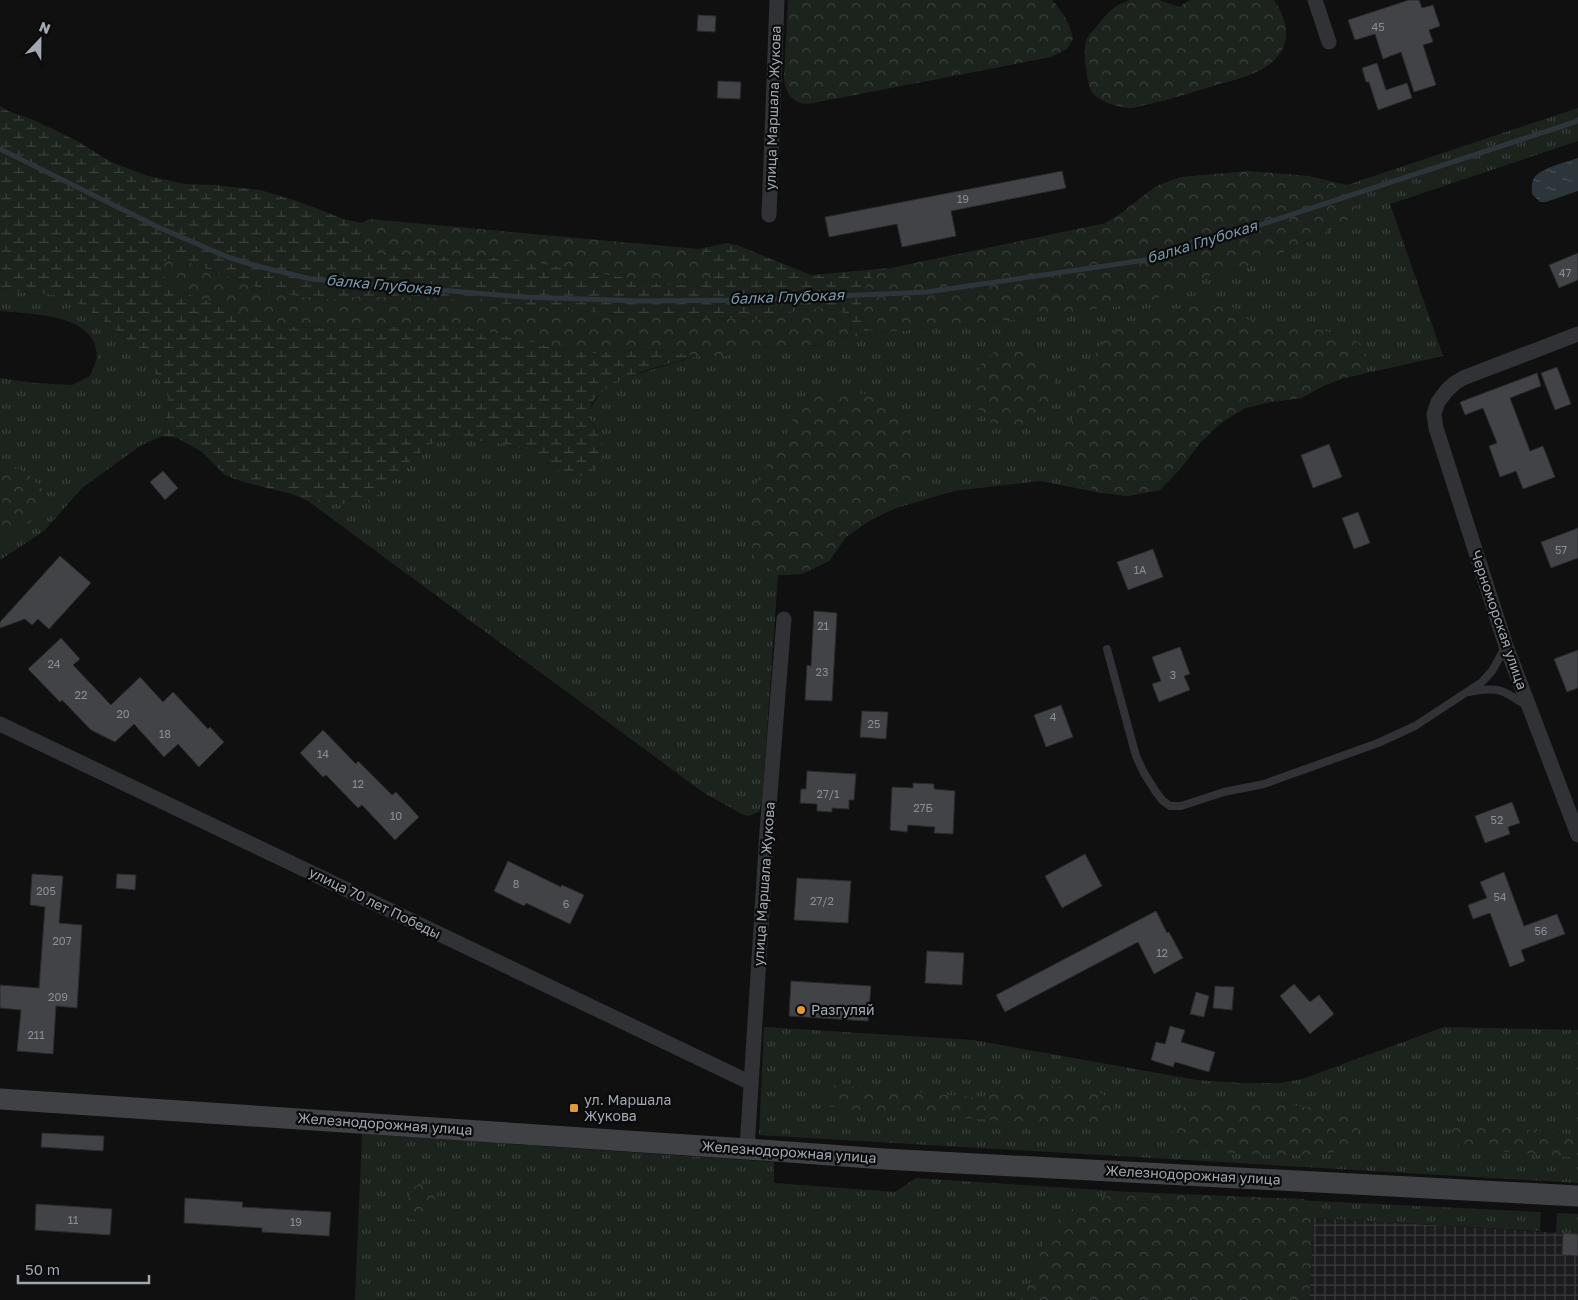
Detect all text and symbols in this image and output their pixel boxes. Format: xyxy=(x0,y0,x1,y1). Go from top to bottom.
north arrow xyxy=(15,15,65,65)
text: N xyxy=(37,18,53,37)
house number: 45 xyxy=(1371,20,1385,33)
street label: улица Маршала Жукова xyxy=(761,25,784,191)
house number: 19 xyxy=(957,192,969,205)
water label: балка Глубокая xyxy=(1144,215,1261,267)
house number: 47 xyxy=(1559,266,1571,279)
water label: балка Глубокая xyxy=(325,270,442,299)
water label: балка Глубокая xyxy=(730,285,846,308)
house number: 57 xyxy=(1555,543,1567,556)
street label: Черноморская улица xyxy=(1468,548,1531,692)
house number: 1А xyxy=(1134,563,1147,576)
house number: 21 xyxy=(817,619,829,632)
house number: 24 xyxy=(47,657,61,670)
house number: 23 xyxy=(816,665,828,678)
house number: 3 xyxy=(1170,668,1176,681)
house number: 22 xyxy=(75,688,87,701)
house number: 20 xyxy=(116,707,130,720)
house number: 4 xyxy=(1050,710,1057,723)
house number: 25 xyxy=(868,717,880,730)
house number: 18 xyxy=(159,727,171,740)
house number: 14 xyxy=(317,747,329,760)
house number: 12 xyxy=(352,777,364,790)
house number: 27/1 xyxy=(817,787,839,800)
street label: улица Маршала Жукова xyxy=(749,801,778,967)
house number: 27Б xyxy=(913,801,933,814)
house number: 10 xyxy=(390,809,402,822)
house number: 52 xyxy=(1491,813,1503,826)
street label: улица 70 лет Победы xyxy=(307,863,444,942)
house number: 8 xyxy=(513,877,520,890)
house number: 205 xyxy=(36,884,56,897)
house number: 54 xyxy=(1493,890,1507,903)
house number: 27/2 xyxy=(810,894,834,907)
house number: 6 xyxy=(563,897,570,910)
house number: 56 xyxy=(1534,924,1548,937)
house number: 207 xyxy=(52,934,72,947)
house number: 12 xyxy=(1156,946,1168,959)
house number: 209 xyxy=(48,990,68,1003)
place label: Разгуляй xyxy=(811,1001,874,1018)
marker: Разгуляй xyxy=(795,1004,807,1016)
house number: 211 xyxy=(27,1028,45,1041)
place label: ул. Маршала Жукова xyxy=(584,1091,671,1124)
marker: ул. Маршала Жукова xyxy=(568,1102,580,1114)
street label: Железнодорожная улица xyxy=(297,1109,473,1138)
street label: Железнодорожная улица xyxy=(701,1137,877,1166)
street label: Железнодорожная улица xyxy=(1105,1161,1281,1188)
house number: 11 xyxy=(68,1213,78,1226)
house number: 19 xyxy=(290,1215,302,1228)
scale bar xyxy=(18,1252,149,1284)
text: 50 m xyxy=(25,1260,60,1278)

